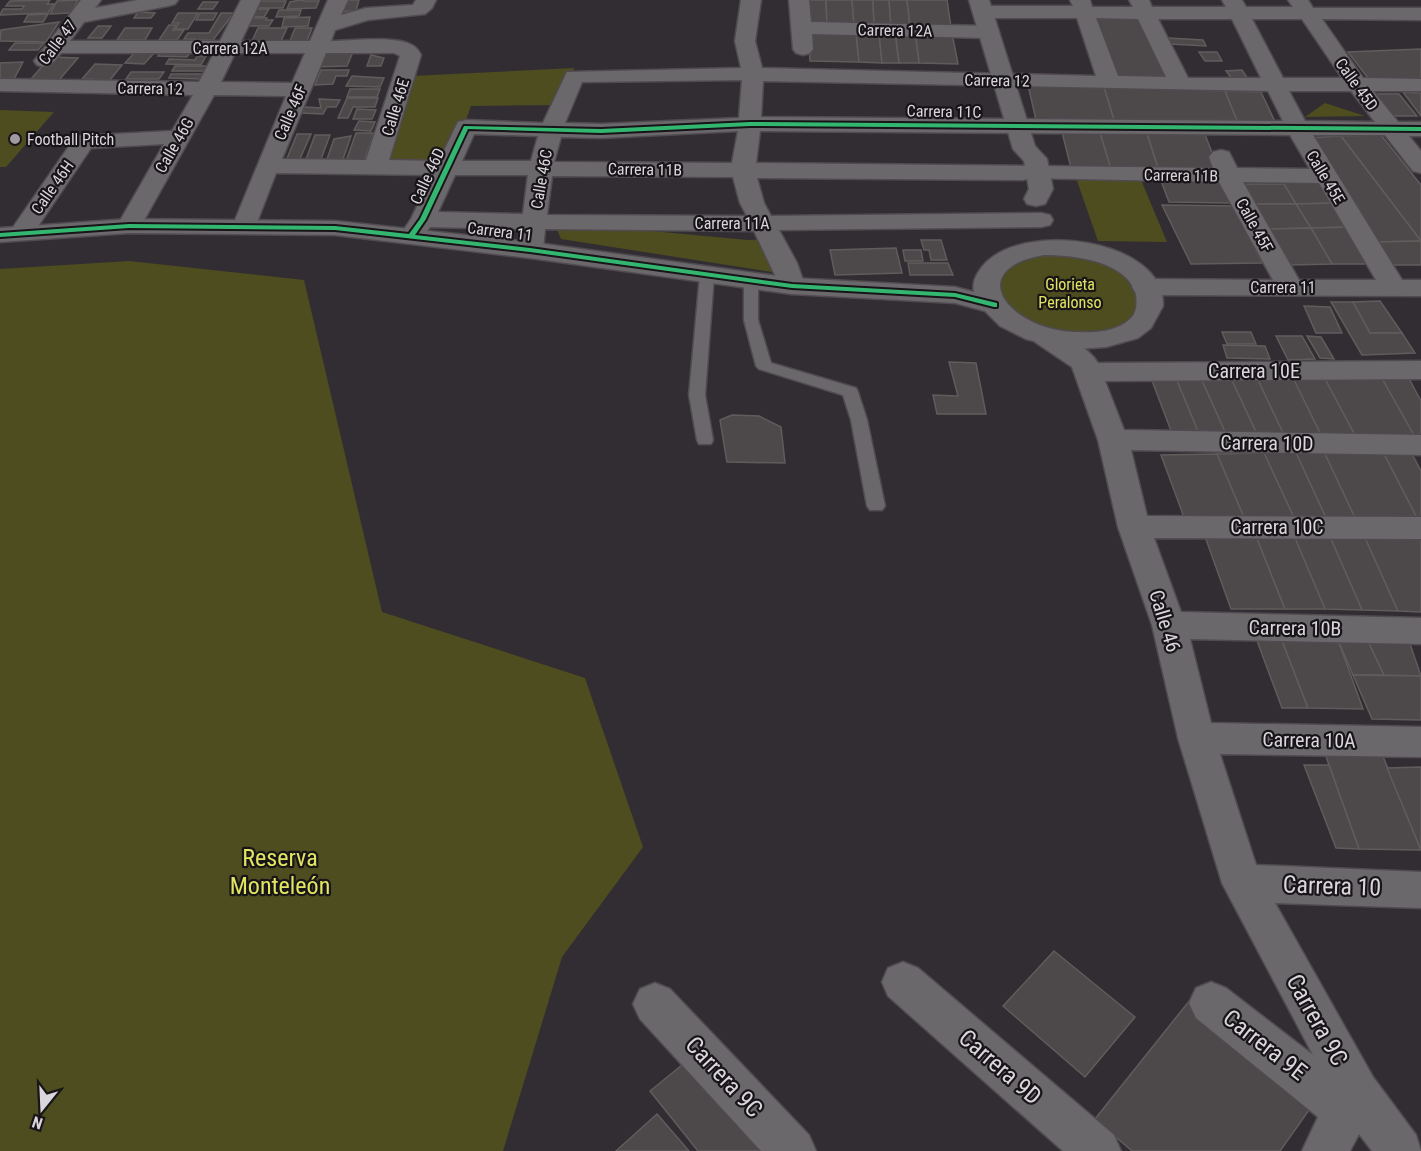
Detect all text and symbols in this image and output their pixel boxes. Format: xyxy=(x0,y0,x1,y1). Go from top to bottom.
street label: Calle 47 xyxy=(34,16,80,68)
street label: Carrera 12A xyxy=(857,20,933,41)
street label: Carrera 12A xyxy=(193,39,267,58)
street label: Calle 45D xyxy=(1331,54,1382,114)
street label: Carrera 12 xyxy=(964,70,1030,91)
street label: Calle 46E xyxy=(378,76,413,138)
street label: Carrera 12 xyxy=(117,78,183,99)
street label: Calle 46F xyxy=(270,81,311,143)
street label: Carrera 11C xyxy=(907,101,981,122)
street label: Calle 46G xyxy=(151,114,198,176)
place label: Football Pitch xyxy=(27,130,114,149)
marker: Football Pitch xyxy=(8,132,22,146)
street label: Calle 46D xyxy=(406,145,449,208)
street label: Calle 45E xyxy=(1302,147,1349,207)
street label: Calle 46C xyxy=(527,148,556,210)
street label: Calle 46H xyxy=(27,157,78,218)
street label: Carrera 11B xyxy=(608,159,682,180)
street label: Carrera 11B xyxy=(1144,165,1218,186)
street label: Calle 45F xyxy=(1232,195,1277,256)
street label: Carrera 11A xyxy=(695,214,769,233)
street label: Carrera 11 xyxy=(466,218,534,245)
park label: Glorieta Peralonso xyxy=(1038,275,1102,312)
street label: Carrera 11 xyxy=(1250,278,1316,297)
street label: Carrera 10E xyxy=(1208,359,1300,383)
street label: Carrera 10D xyxy=(1220,430,1314,456)
street label: Carrera 10C xyxy=(1230,515,1324,539)
street label: Calle 46 xyxy=(1144,587,1186,655)
street label: Carrera 10B xyxy=(1248,615,1342,641)
street label: Carrera 10A xyxy=(1262,727,1356,753)
park label: Reserva Monteleón xyxy=(230,844,330,900)
street label: Carrera 10 xyxy=(1282,870,1382,902)
street label: Carrera 9C xyxy=(1280,969,1354,1071)
street label: Carrera 9E xyxy=(1218,1004,1312,1086)
street label: Carrera 9D xyxy=(953,1024,1047,1110)
street label: Carrera 9C xyxy=(680,1031,768,1123)
north arrow xyxy=(12,1079,72,1139)
text: N xyxy=(30,1112,45,1133)

